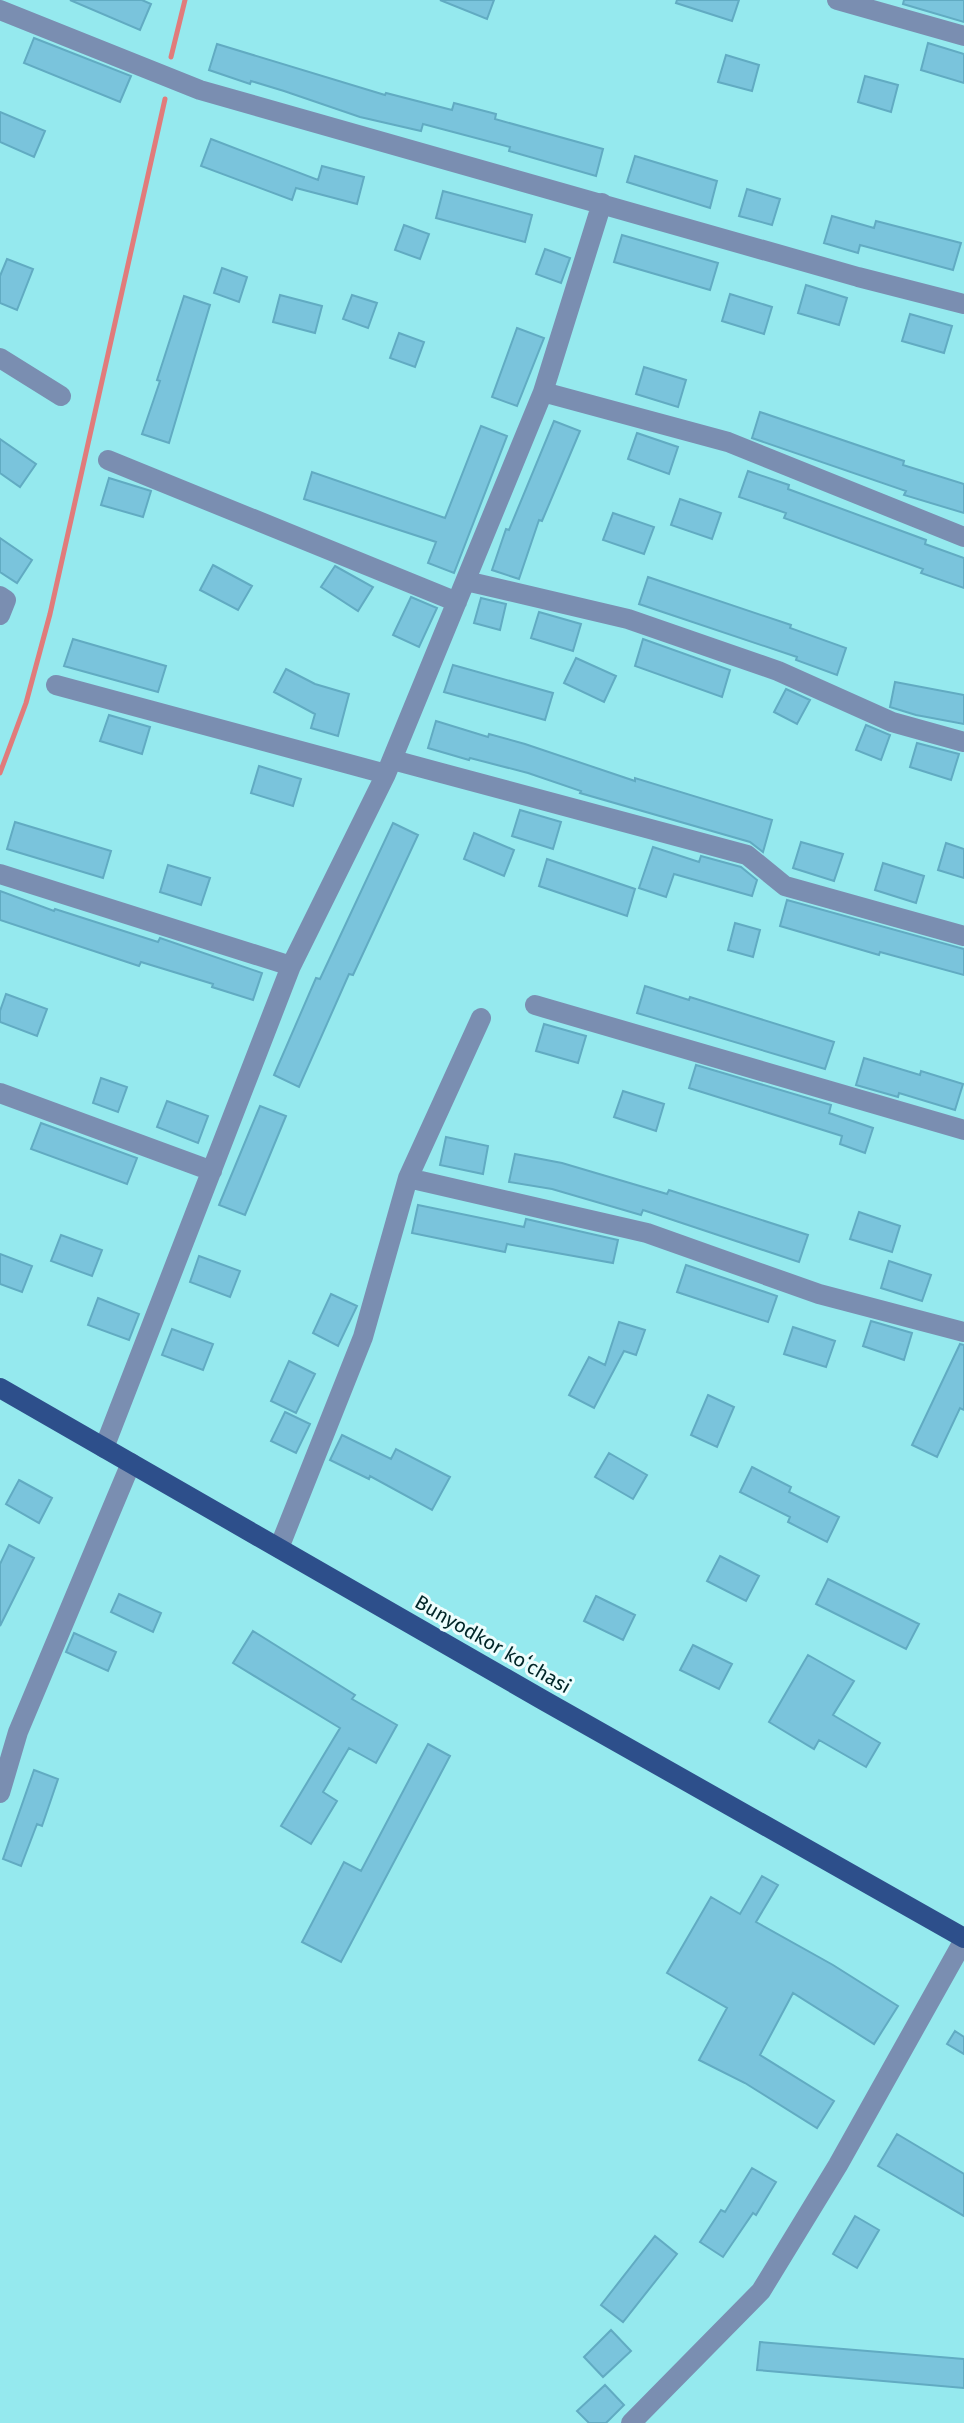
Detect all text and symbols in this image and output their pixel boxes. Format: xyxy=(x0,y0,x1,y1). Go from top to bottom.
street label: Bunyodkor koʻchasi xyxy=(411,1590,575,1698)

